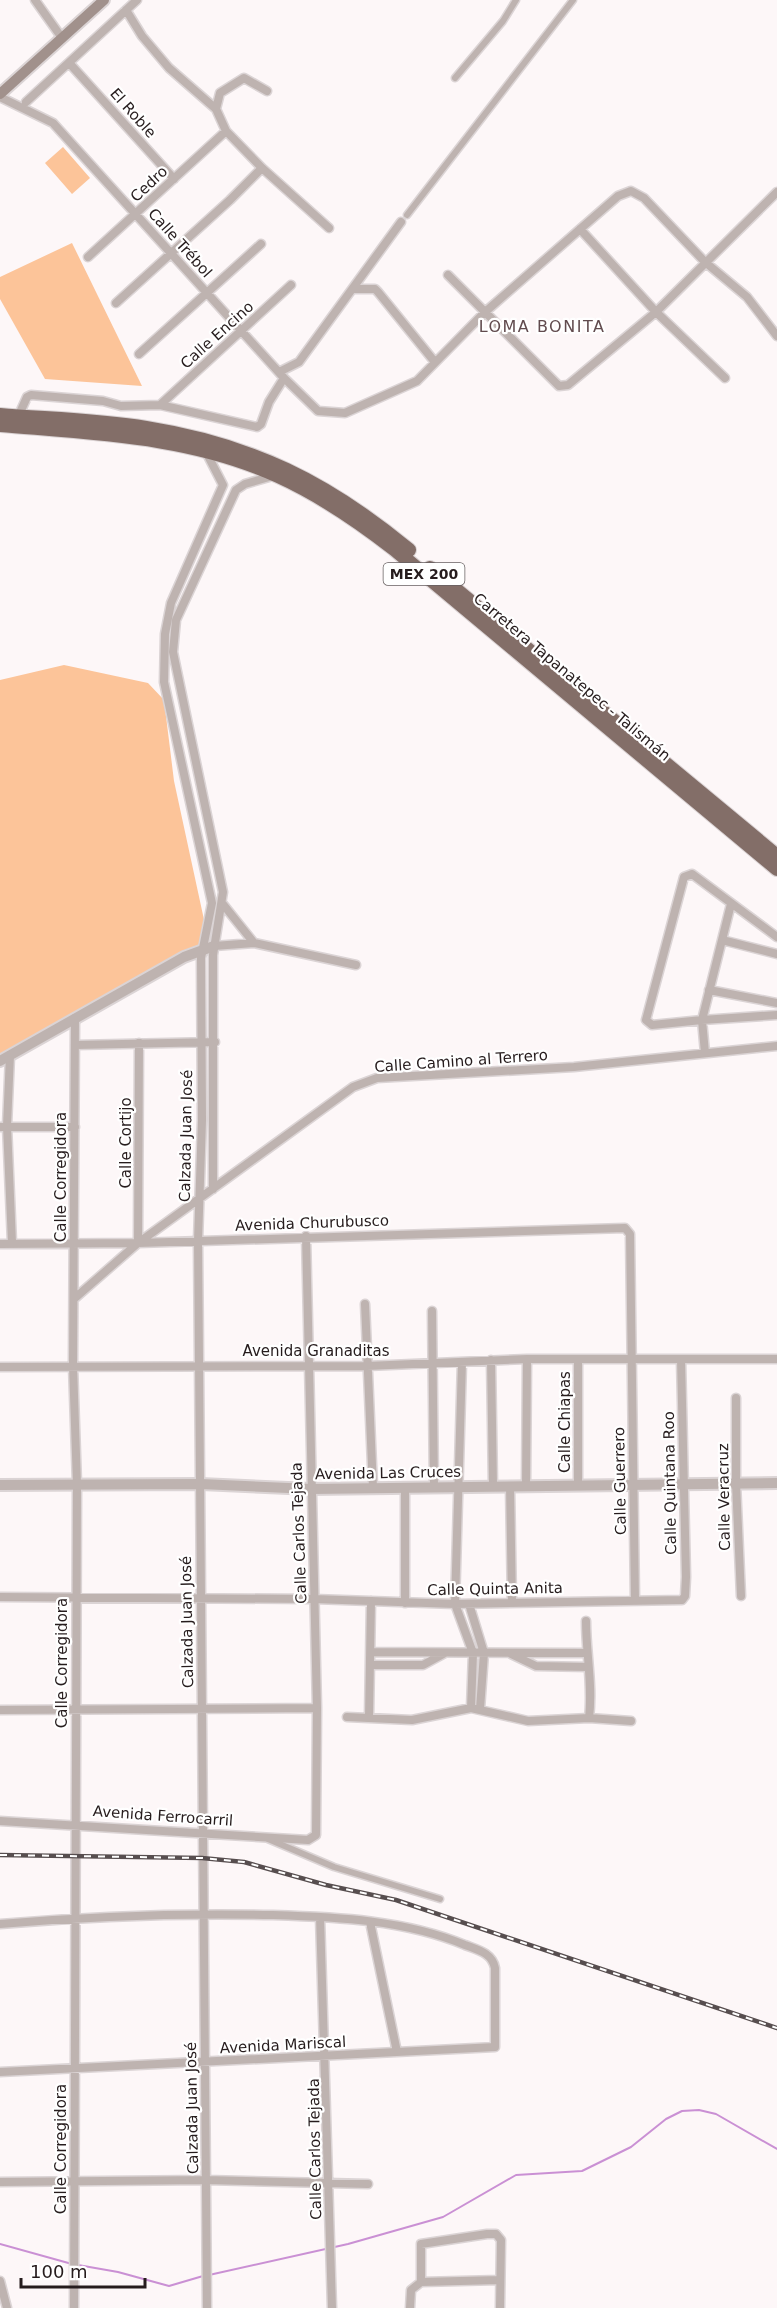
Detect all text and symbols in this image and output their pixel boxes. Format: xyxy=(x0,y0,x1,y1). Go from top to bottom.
street label: El Roble xyxy=(106,85,160,141)
street label: Cedro xyxy=(127,162,171,206)
street label: Calle Trébol xyxy=(144,205,216,281)
street label: Calle Encino xyxy=(177,298,257,372)
district label: LOMA BONITA xyxy=(479,317,605,336)
road number: MEX 200 xyxy=(384,563,464,585)
street label: Carretera Tapanatepec - Talismán xyxy=(470,589,674,765)
street label: Calle Camino al Terrero xyxy=(374,1046,548,1076)
street label: Calzada Juan José xyxy=(176,1070,196,1202)
street label: Calle Cortijo xyxy=(117,1097,135,1189)
street label: Calle Corregidora xyxy=(52,1112,70,1242)
street label: Avenida Churubusco xyxy=(235,1211,389,1235)
street label: Avenida Granaditas xyxy=(243,1342,390,1360)
street label: Calle Chiapas xyxy=(556,1371,574,1473)
street label: Calle Quintana Roo xyxy=(660,1411,680,1555)
street label: Calle Guerrero xyxy=(610,1427,630,1535)
street label: Calle Veracruz xyxy=(714,1443,734,1551)
street label: Calle Carlos Tejada xyxy=(288,1462,310,1604)
street label: Avenida Las Cruces xyxy=(315,1463,461,1483)
street label: Calzada Juan José xyxy=(177,1556,197,1688)
street label: Calle Quinta Anita xyxy=(427,1579,563,1599)
street label: Calle Corregidora xyxy=(53,1598,71,1728)
street label: Avenida Ferrocarril xyxy=(92,1802,234,1830)
street label: Avenida Mariscal xyxy=(219,2033,347,2057)
street label: Calzada Juan José xyxy=(182,2042,202,2174)
street label: Calle Carlos Tejada xyxy=(305,2078,325,2220)
street label: Calle Corregidora xyxy=(52,2084,70,2214)
scale bar xyxy=(21,2251,146,2289)
text: 100 m xyxy=(30,2261,88,2282)

